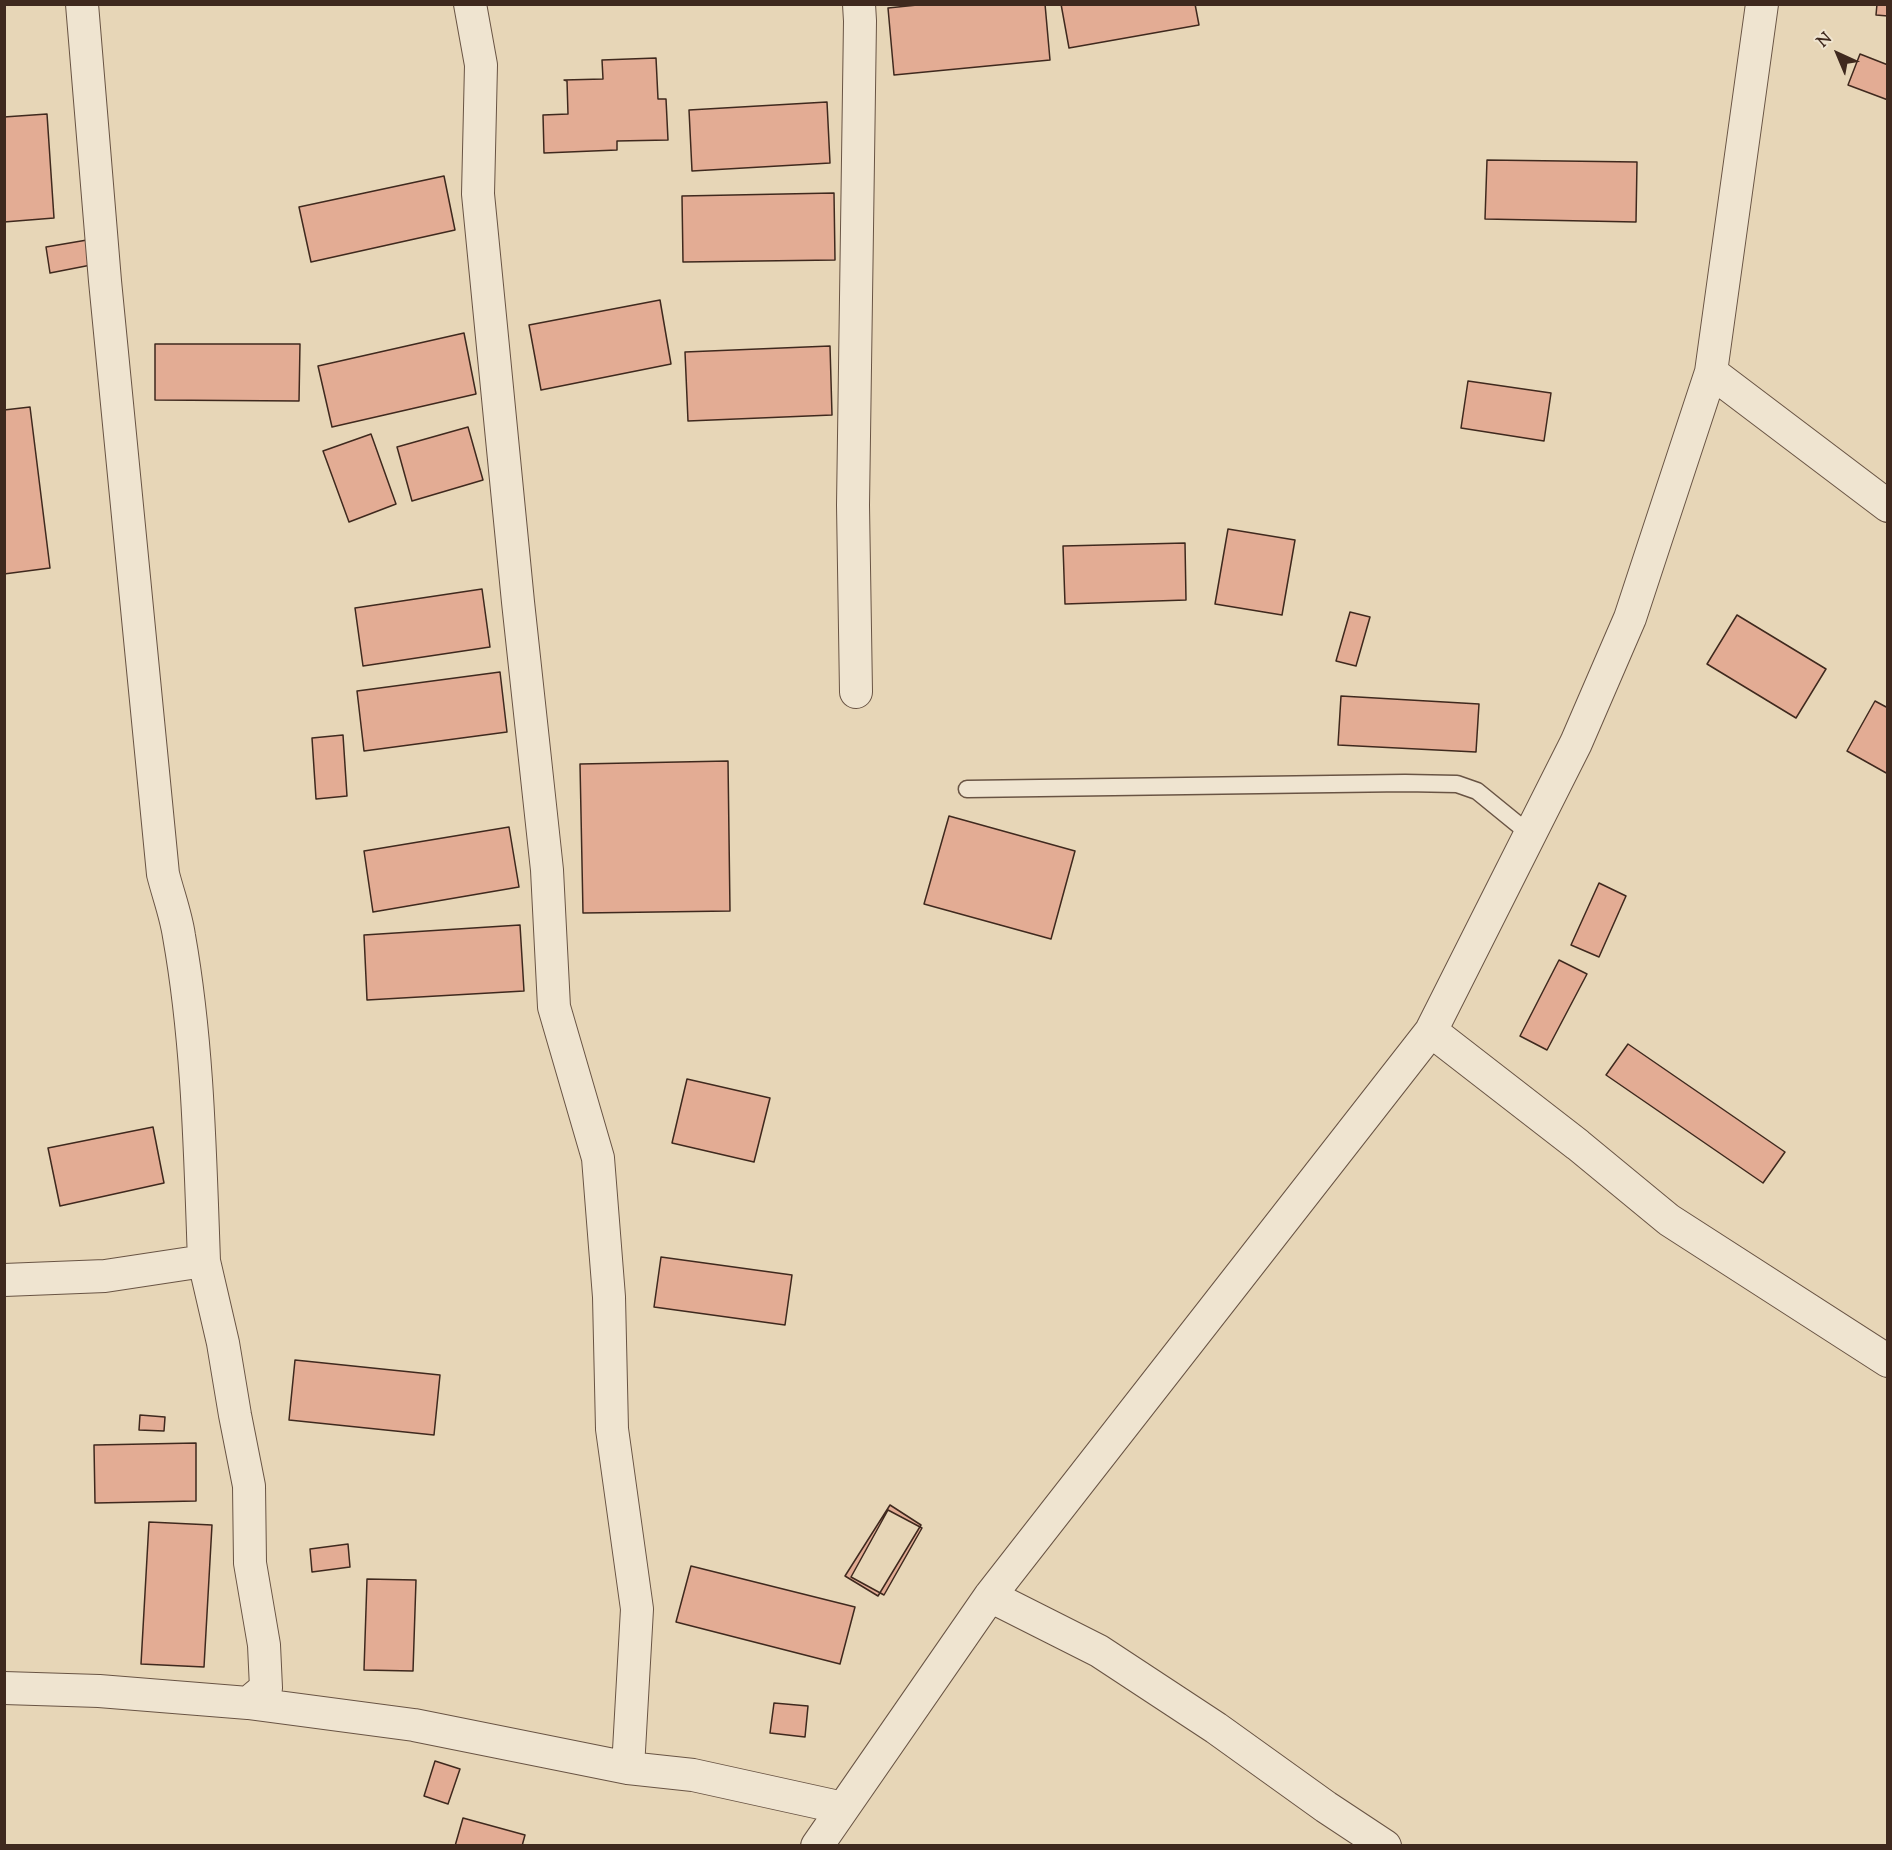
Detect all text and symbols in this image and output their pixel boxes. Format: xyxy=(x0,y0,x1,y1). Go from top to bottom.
north arrow xyxy=(1808,24,1868,84)
text: N xyxy=(1813,28,1838,53)

